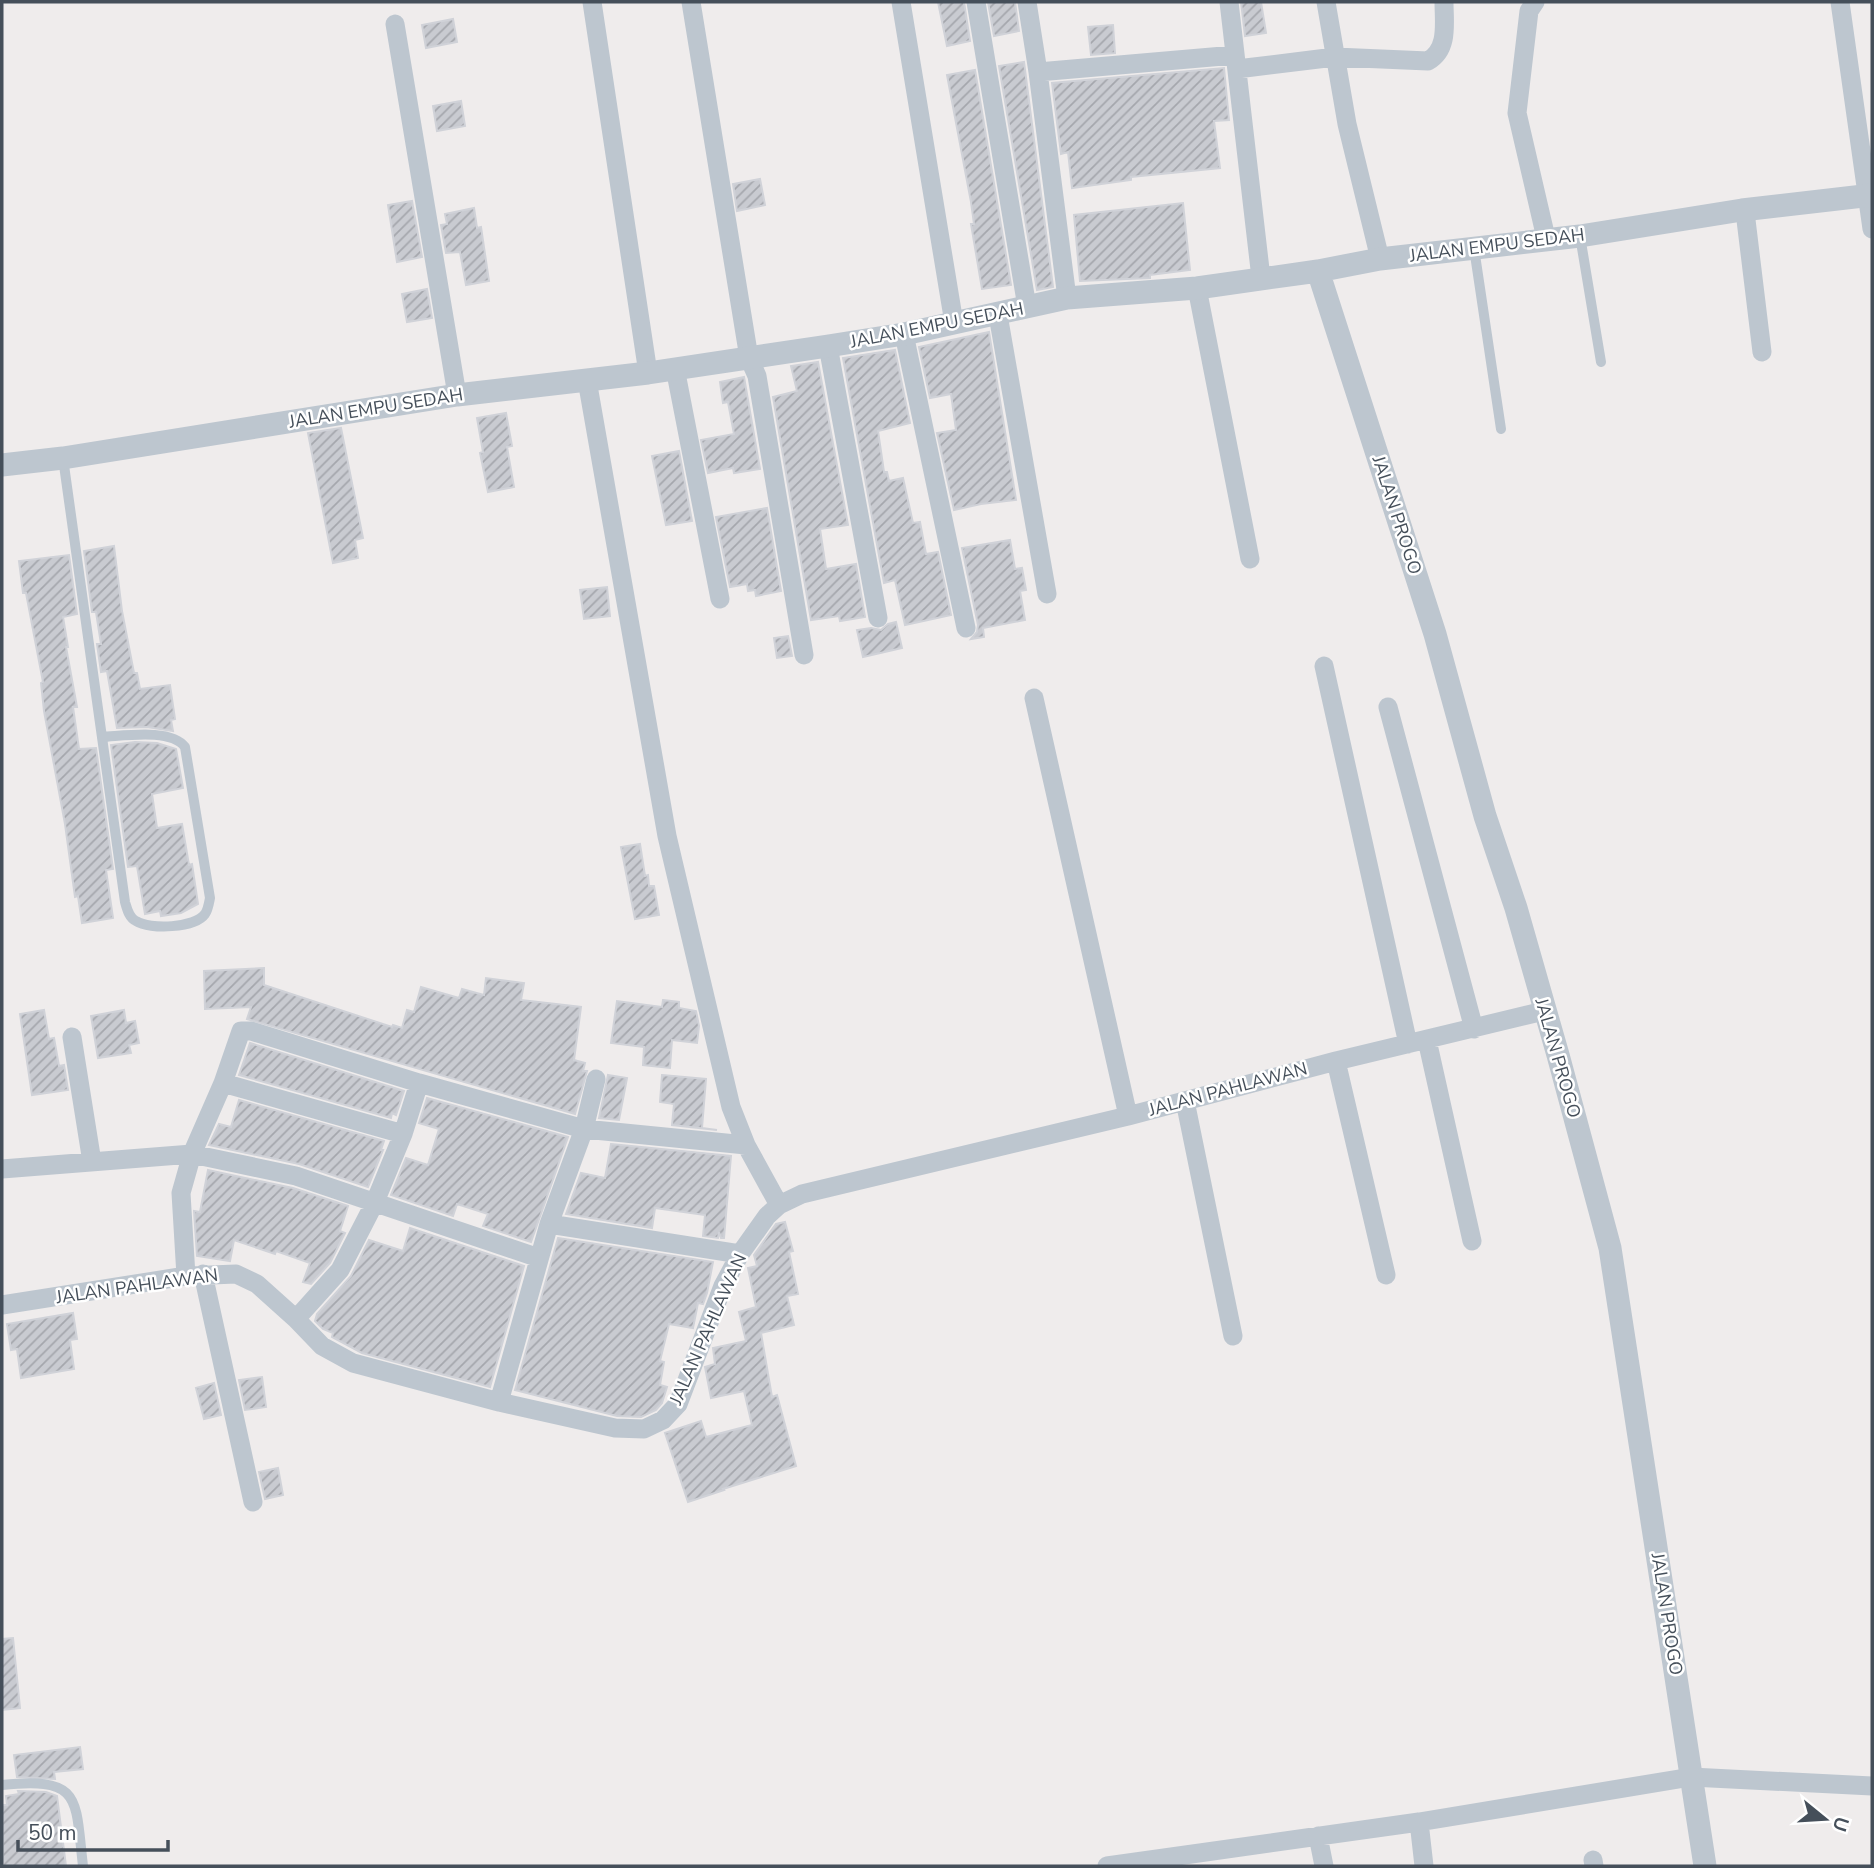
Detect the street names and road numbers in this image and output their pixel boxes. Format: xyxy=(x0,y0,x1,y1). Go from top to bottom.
street label: JALAN EMPU SEDAH xyxy=(1407,222,1586,268)
street label: JALAN EMPU SEDAH xyxy=(847,296,1026,354)
street label: JALAN EMPU SEDAH xyxy=(286,382,465,434)
street label: JALAN PROGO xyxy=(1366,452,1427,577)
street label: JALAN PROGO xyxy=(1529,994,1587,1121)
street label: JALAN PAHLAWAN xyxy=(1145,1056,1310,1122)
street label: JALAN PAHLAWAN xyxy=(663,1250,752,1409)
street label: JALAN PAHLAWAN xyxy=(54,1263,219,1309)
street label: JALAN PROGO xyxy=(1645,1550,1689,1677)

